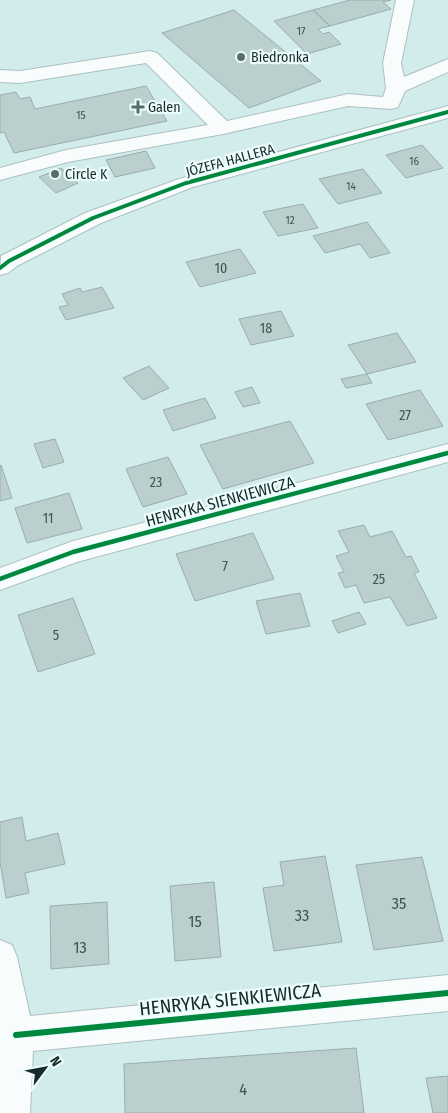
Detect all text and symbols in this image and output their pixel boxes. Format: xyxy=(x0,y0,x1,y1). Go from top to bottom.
house number: 17 xyxy=(297,25,306,38)
place label: Biedronka xyxy=(251,49,309,66)
marker: Biedronka xyxy=(235,51,247,63)
place label: Galen xyxy=(148,99,181,116)
marker: Galen xyxy=(132,101,144,113)
house number: 15 xyxy=(76,109,86,122)
street label: JÓZEFA HALLERA xyxy=(184,139,277,181)
house number: 16 xyxy=(409,155,419,168)
place label: Circle K xyxy=(65,166,108,183)
marker: Circle K xyxy=(49,168,61,180)
house number: 14 xyxy=(346,180,356,193)
house number: 12 xyxy=(285,214,295,227)
house number: 10 xyxy=(215,260,227,277)
house number: 18 xyxy=(260,320,272,337)
house number: 27 xyxy=(399,407,411,424)
street label: HENRYKA SIENKIEWICZA xyxy=(144,472,297,531)
house number: 23 xyxy=(150,474,162,491)
house number: 11 xyxy=(43,510,53,527)
house number: 7 xyxy=(222,558,228,575)
house number: 25 xyxy=(373,571,385,588)
house number: 5 xyxy=(53,627,59,644)
house number: 35 xyxy=(392,894,406,913)
house number: 33 xyxy=(295,906,309,925)
house number: 15 xyxy=(188,912,202,931)
house number: 13 xyxy=(73,938,87,957)
street label: HENRYKA SIENKIEWICZA xyxy=(138,979,322,1020)
north arrow xyxy=(20,1043,70,1093)
text: N xyxy=(46,1053,65,1069)
house number: 4 xyxy=(239,1080,247,1099)

